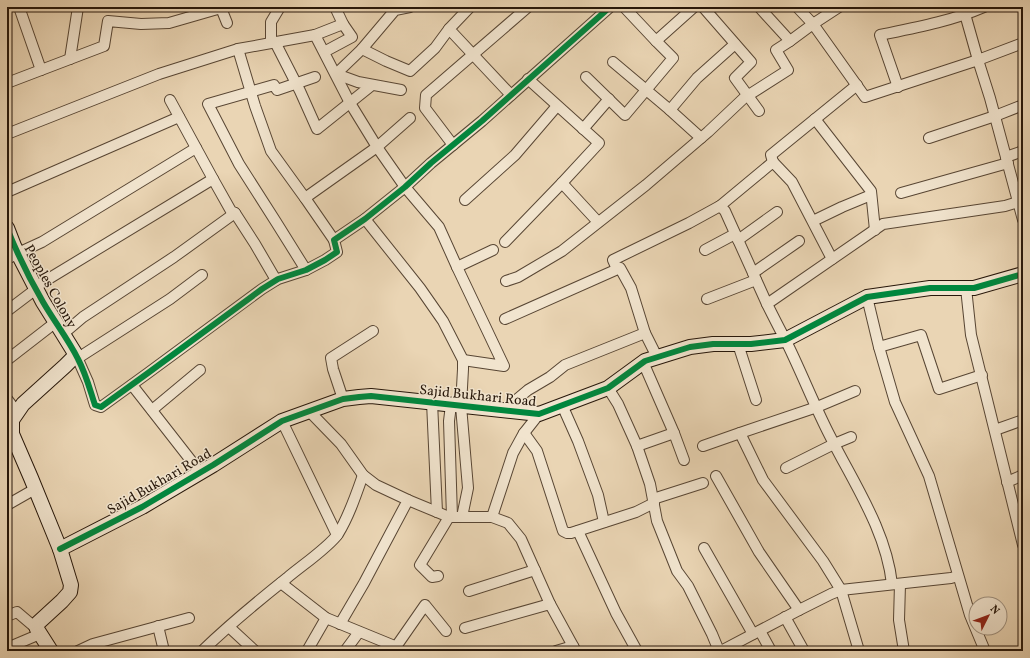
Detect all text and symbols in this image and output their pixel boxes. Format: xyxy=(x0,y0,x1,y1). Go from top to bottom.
street label: Peoples Colony xyxy=(19,241,81,332)
street label: Sajid Bukhari Road xyxy=(418,381,537,412)
street label: Sajid Bukhari Road xyxy=(104,445,216,520)
north arrow xyxy=(968,596,1008,636)
text: N xyxy=(986,602,1003,618)

